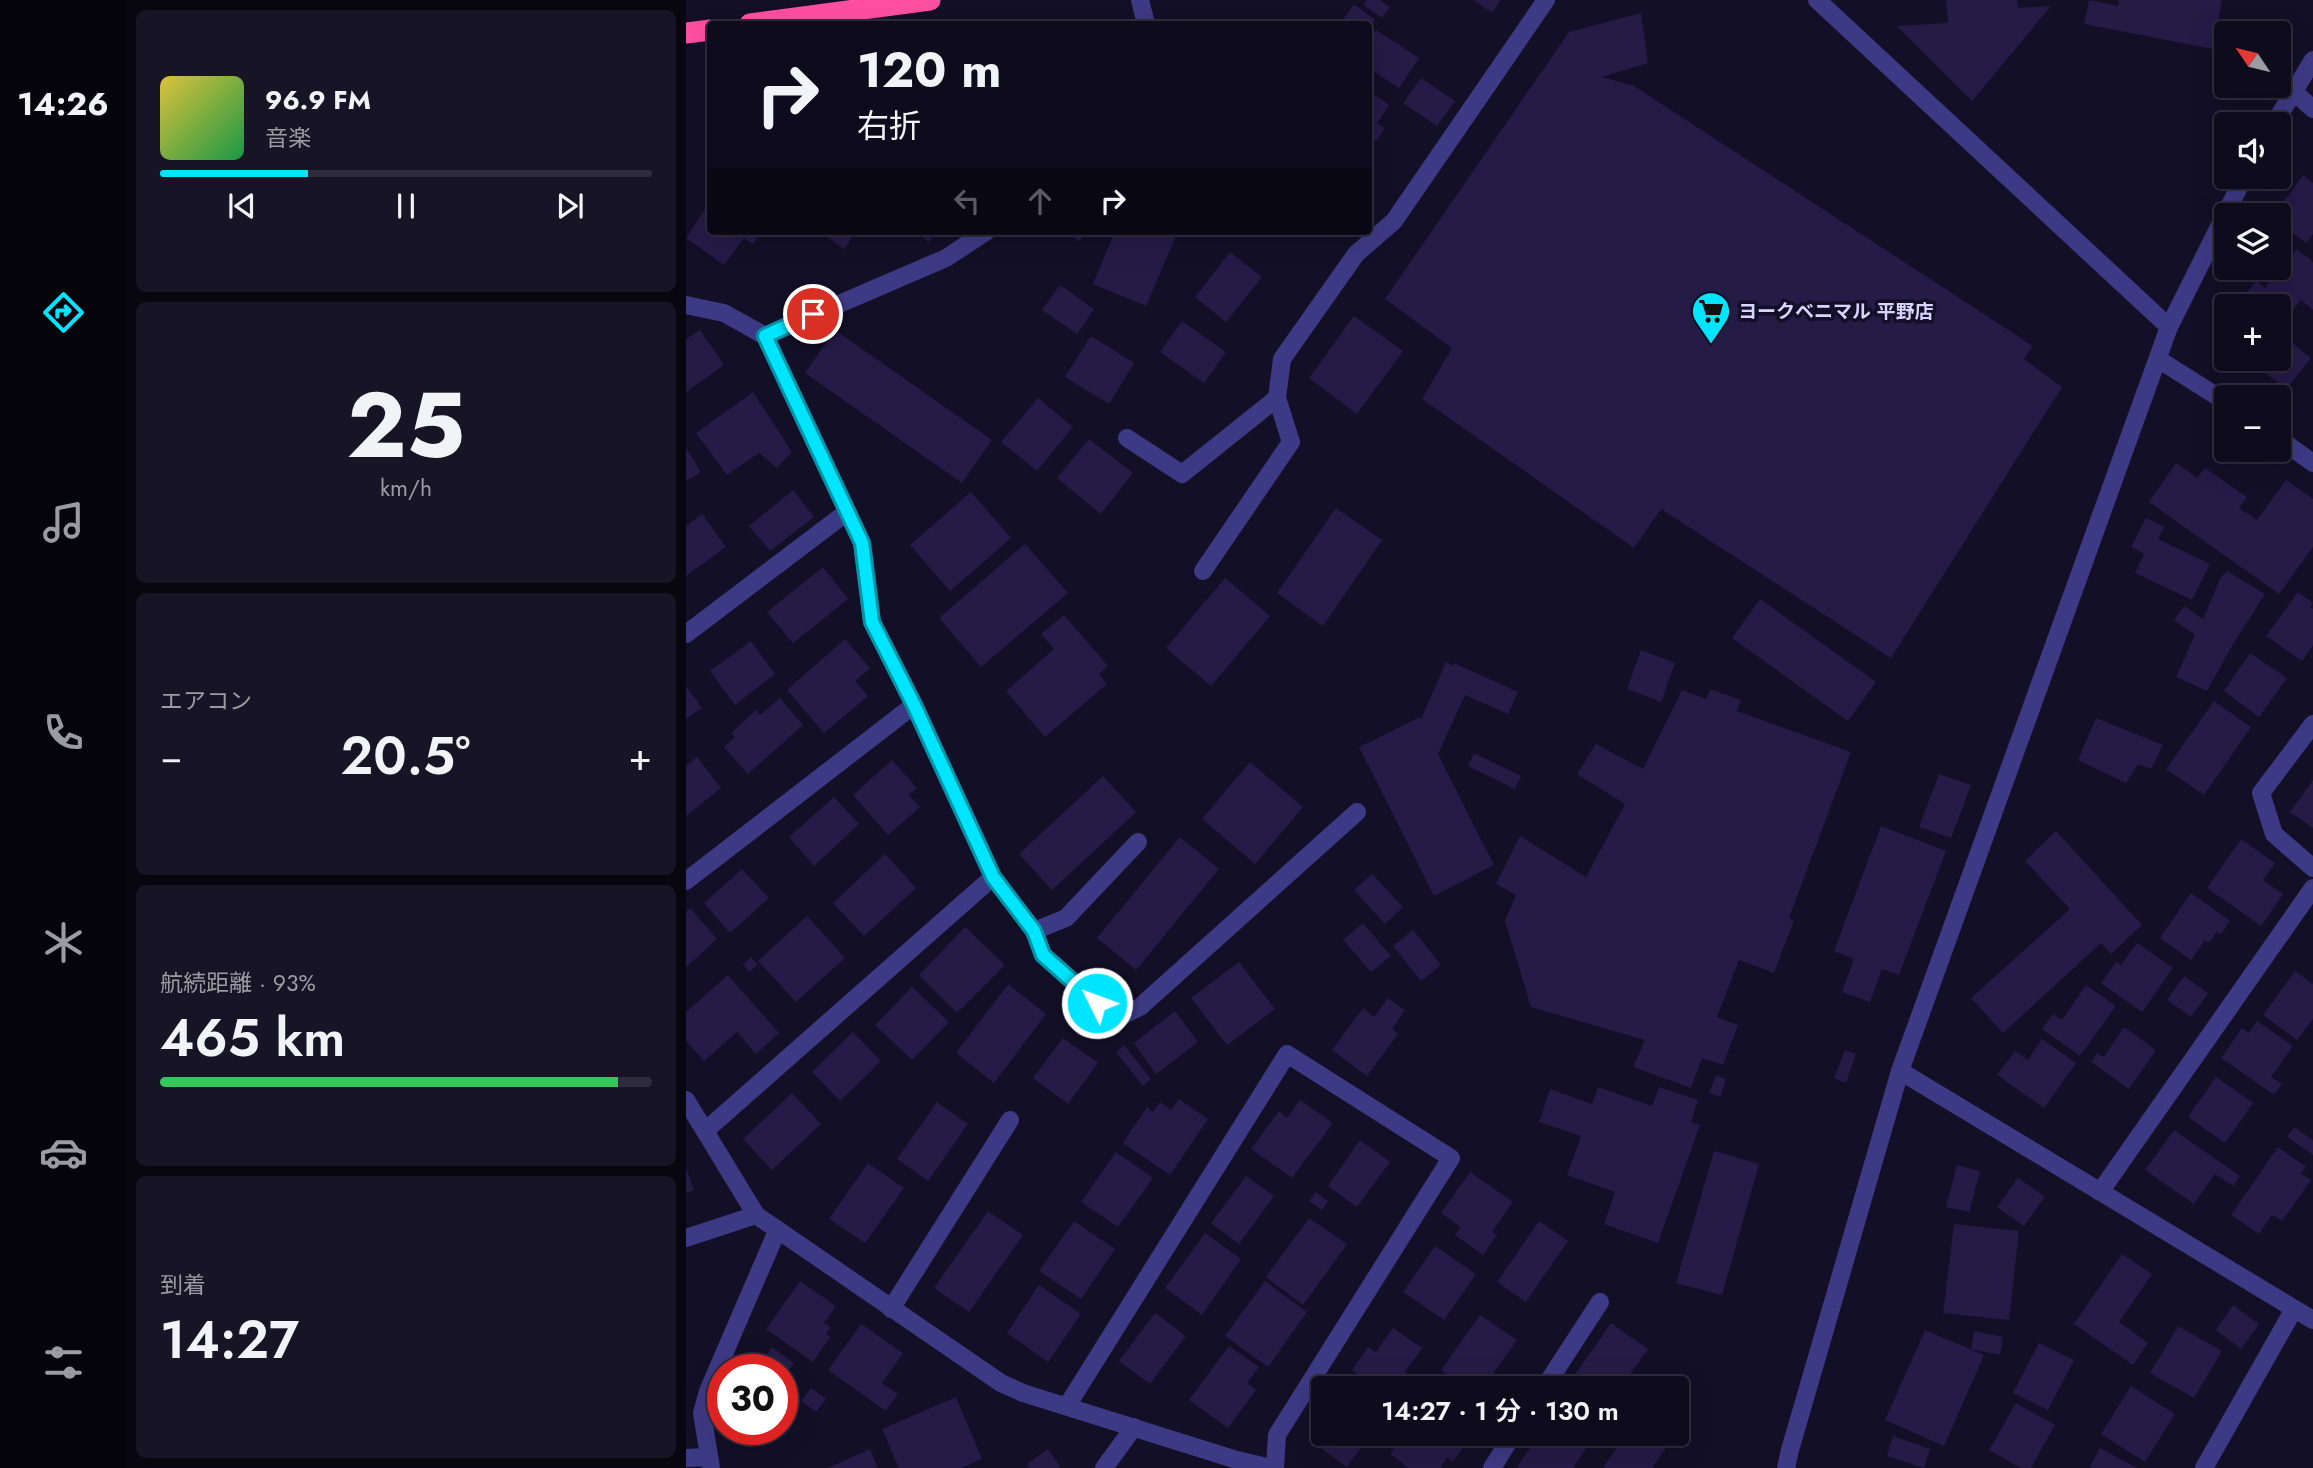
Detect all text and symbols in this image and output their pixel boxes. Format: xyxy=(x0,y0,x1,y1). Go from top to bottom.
north arrow xyxy=(2214,21,2291,98)
map controls xyxy=(2214,21,2291,462)
text: 120 m xyxy=(857,35,1001,105)
icon: right xyxy=(742,49,833,140)
text: 14:26 xyxy=(17,81,109,127)
text: 96.9 FM xyxy=(265,81,371,119)
text: 右折 xyxy=(857,103,921,149)
button: sound xyxy=(2214,112,2291,189)
text: 音楽 xyxy=(265,121,311,155)
icon: left xyxy=(948,182,986,220)
icon: ahead xyxy=(1021,182,1059,220)
icon: right xyxy=(1094,182,1132,220)
icon: previous xyxy=(223,187,261,225)
icon: pause xyxy=(387,187,425,225)
icon: next xyxy=(551,187,589,225)
button: layers xyxy=(2214,203,2291,280)
pin xyxy=(783,284,843,344)
icon: directions xyxy=(39,288,88,337)
supermarket icon: ヨークベニマル 平野店 xyxy=(1690,290,1732,345)
button: + xyxy=(2214,294,2291,371)
icon: arrive xyxy=(794,295,832,333)
place label: ヨークベニマル 平野店 xyxy=(1738,298,1934,325)
text: 25 xyxy=(347,360,465,491)
button: − xyxy=(2214,385,2291,462)
text: km/h xyxy=(380,471,432,505)
icon: music xyxy=(39,498,88,547)
text: エアコン xyxy=(160,684,252,718)
icon: phone xyxy=(39,708,88,757)
text: 20.5° xyxy=(341,718,470,794)
text: − xyxy=(160,729,182,784)
text: + xyxy=(629,729,652,784)
icon: climate xyxy=(39,918,88,967)
text: 航続距離 · 93% xyxy=(160,966,316,1000)
position arrow xyxy=(1060,966,1134,1040)
text: 465 km xyxy=(160,1000,345,1076)
icon: car xyxy=(39,1128,88,1177)
text: 到着 xyxy=(160,1268,206,1302)
text: 14:27 xyxy=(160,1302,299,1378)
icon: filters xyxy=(39,1338,88,1387)
speed limit sign: 30 xyxy=(707,1354,798,1445)
text: 14:27 · 1 分 · 130 m xyxy=(1381,1392,1619,1430)

